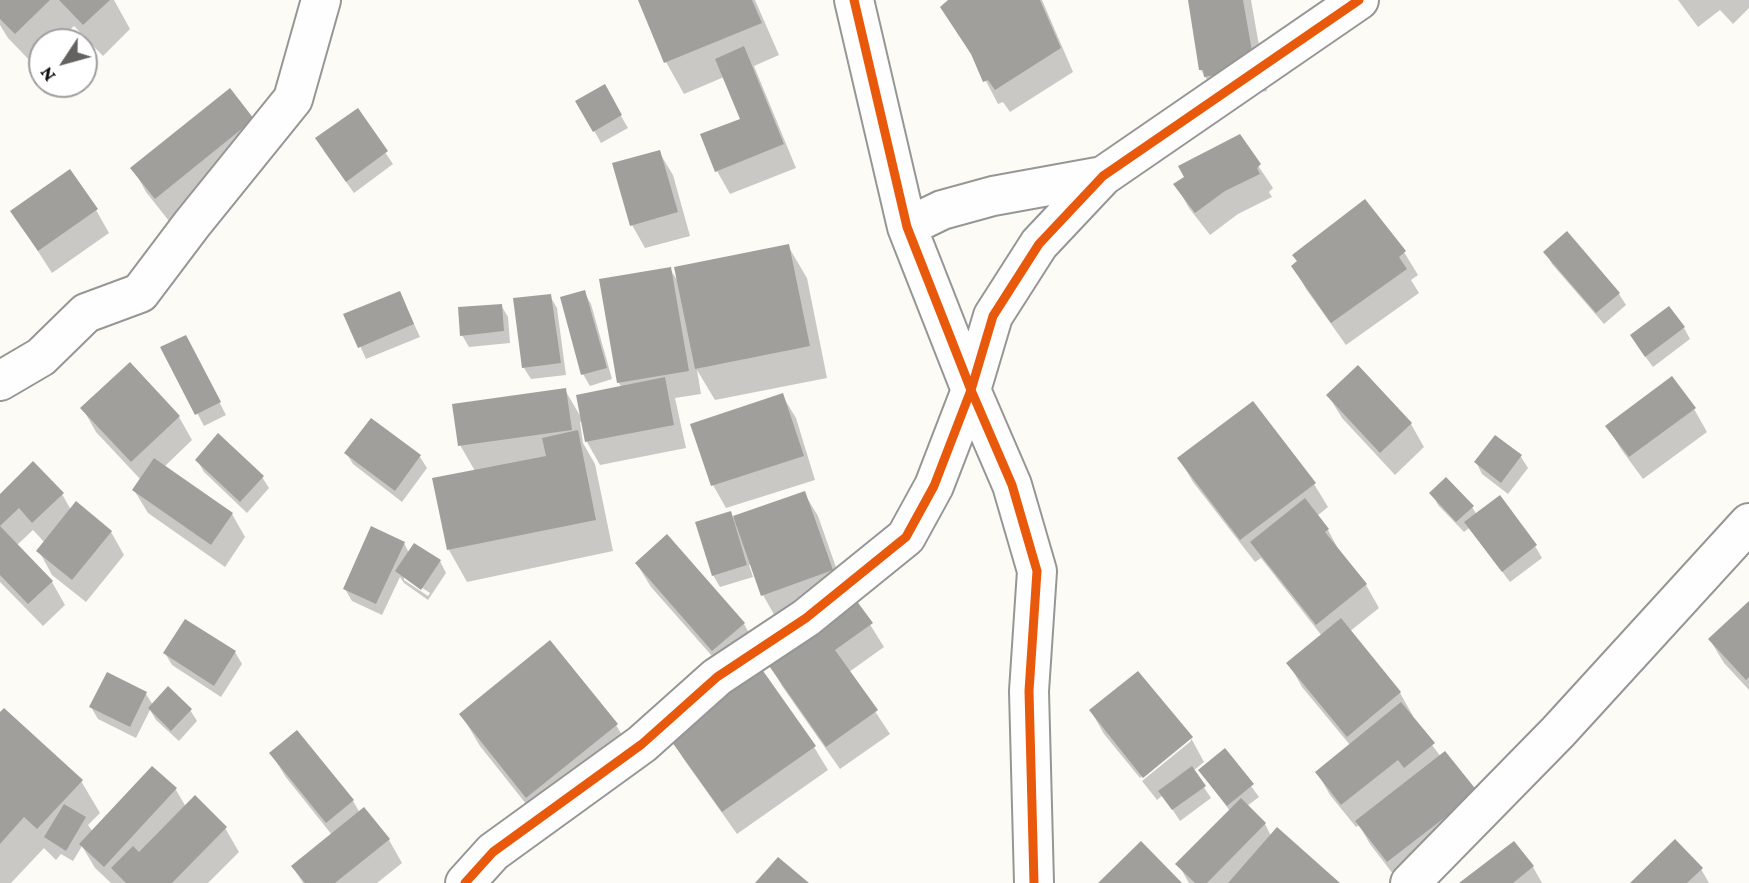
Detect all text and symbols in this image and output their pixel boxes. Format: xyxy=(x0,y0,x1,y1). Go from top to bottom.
north arrow xyxy=(28,28,98,98)
text: N xyxy=(35,63,60,86)

